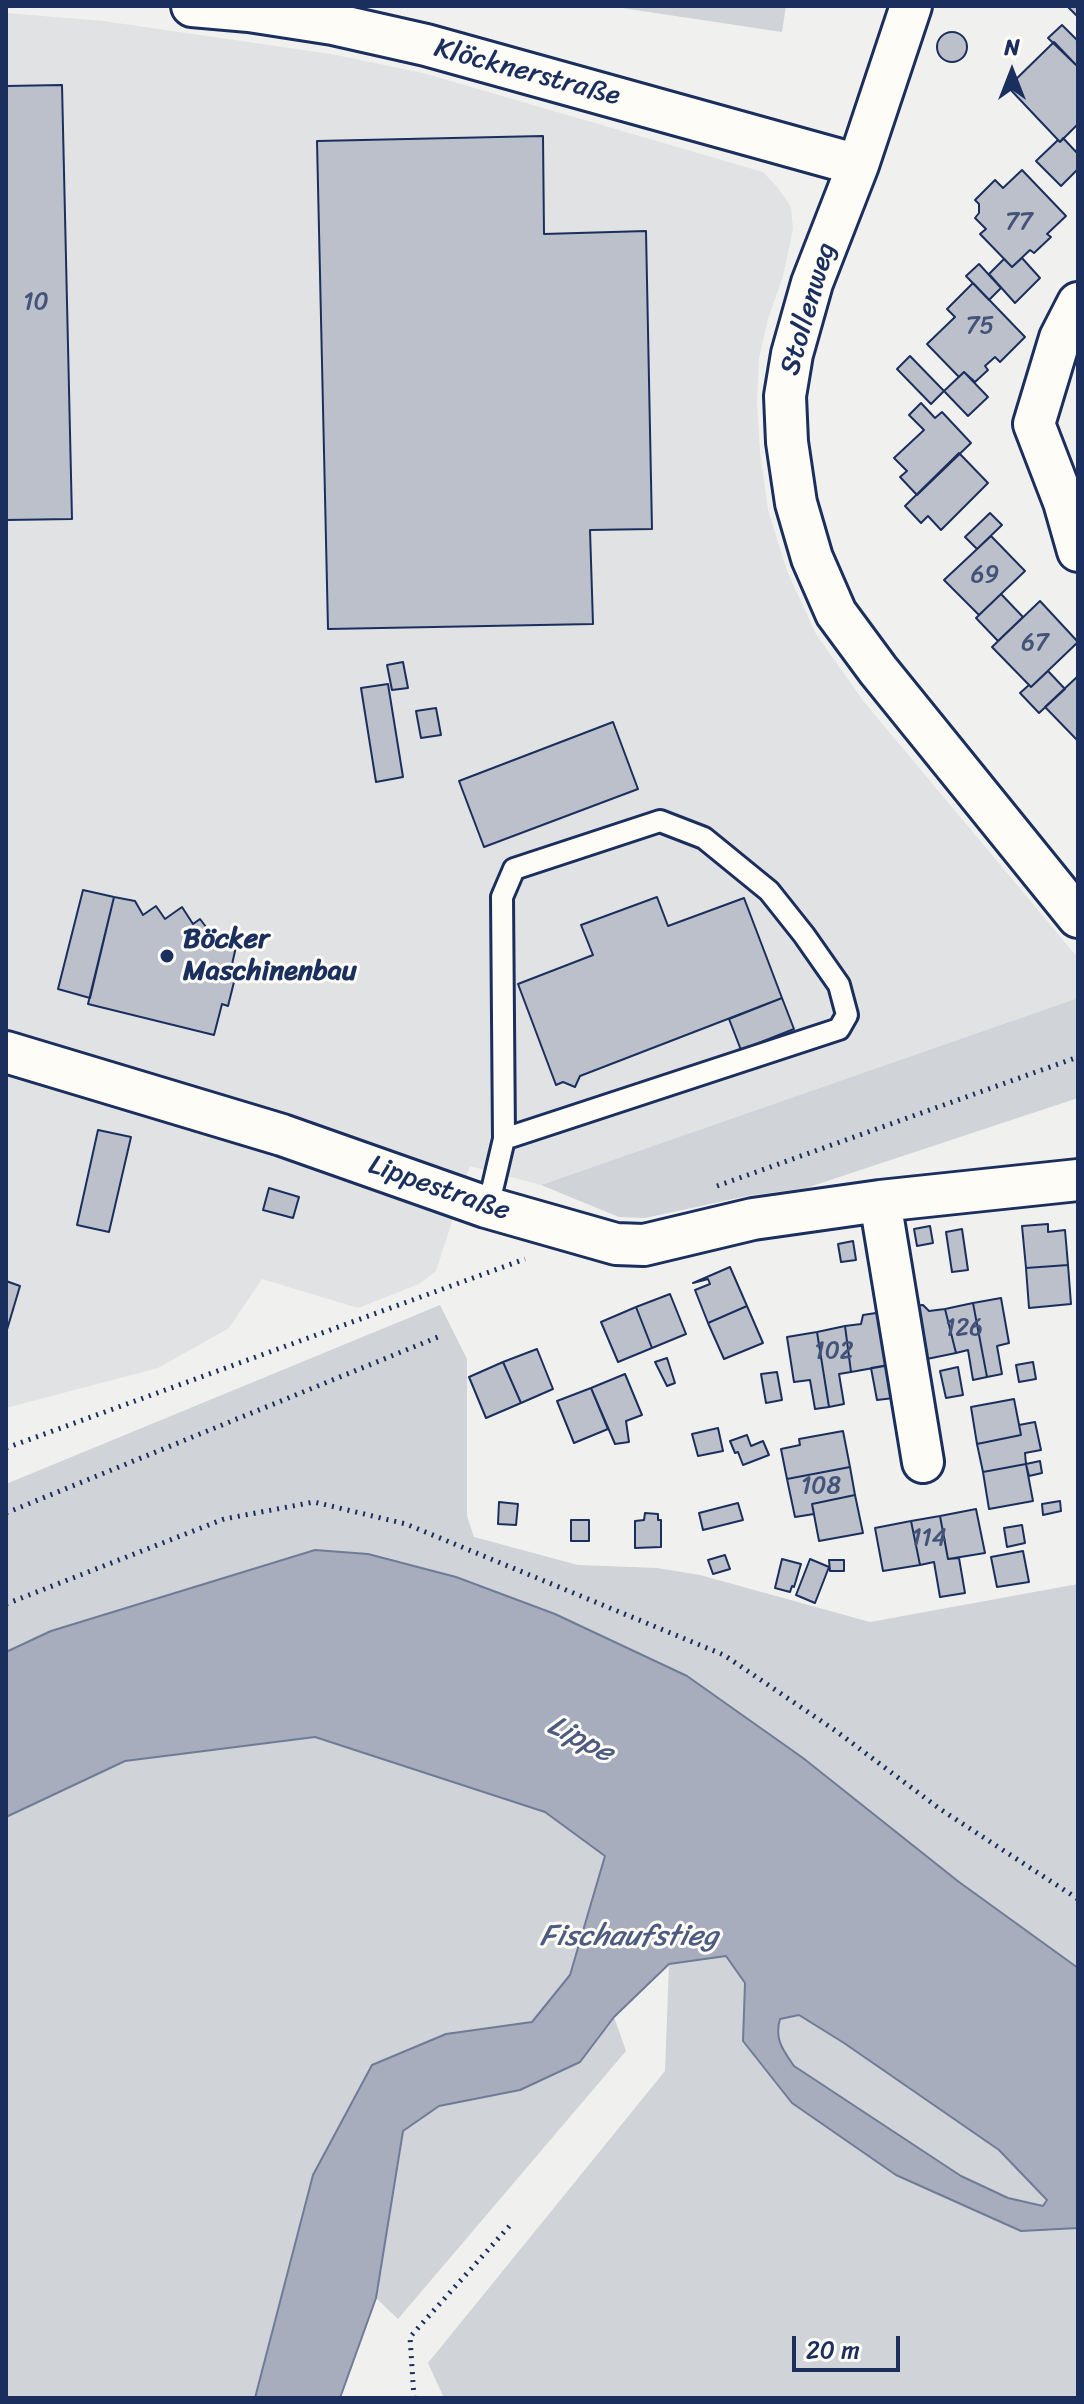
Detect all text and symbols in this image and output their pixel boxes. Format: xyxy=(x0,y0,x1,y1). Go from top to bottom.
text: N xyxy=(1004,28,1020,67)
street label: Klöcknerstraße xyxy=(430,32,624,114)
north arrow xyxy=(972,32,1052,112)
house number: 77 xyxy=(1005,209,1033,237)
street label: Stollenweg xyxy=(774,239,844,379)
house number: 10 xyxy=(23,289,49,317)
house number: 75 xyxy=(966,313,994,341)
house number: 69 xyxy=(971,562,999,590)
house number: 67 xyxy=(1021,630,1049,658)
place label: Böcker Maschinenbau xyxy=(183,923,357,989)
marker: Böcker Maschinenbau xyxy=(158,947,176,965)
street label: Lippestraße xyxy=(364,1149,514,1229)
house number: 126 xyxy=(945,1315,983,1343)
house number: 102 xyxy=(814,1338,854,1366)
house number: 108 xyxy=(801,1473,841,1501)
house number: 114 xyxy=(911,1525,947,1553)
water label: Lippe xyxy=(541,1708,619,1772)
water label: Fischaufstieg xyxy=(540,1919,718,1955)
scale bar xyxy=(796,2320,904,2370)
text: 20 m xyxy=(806,2329,860,2371)

